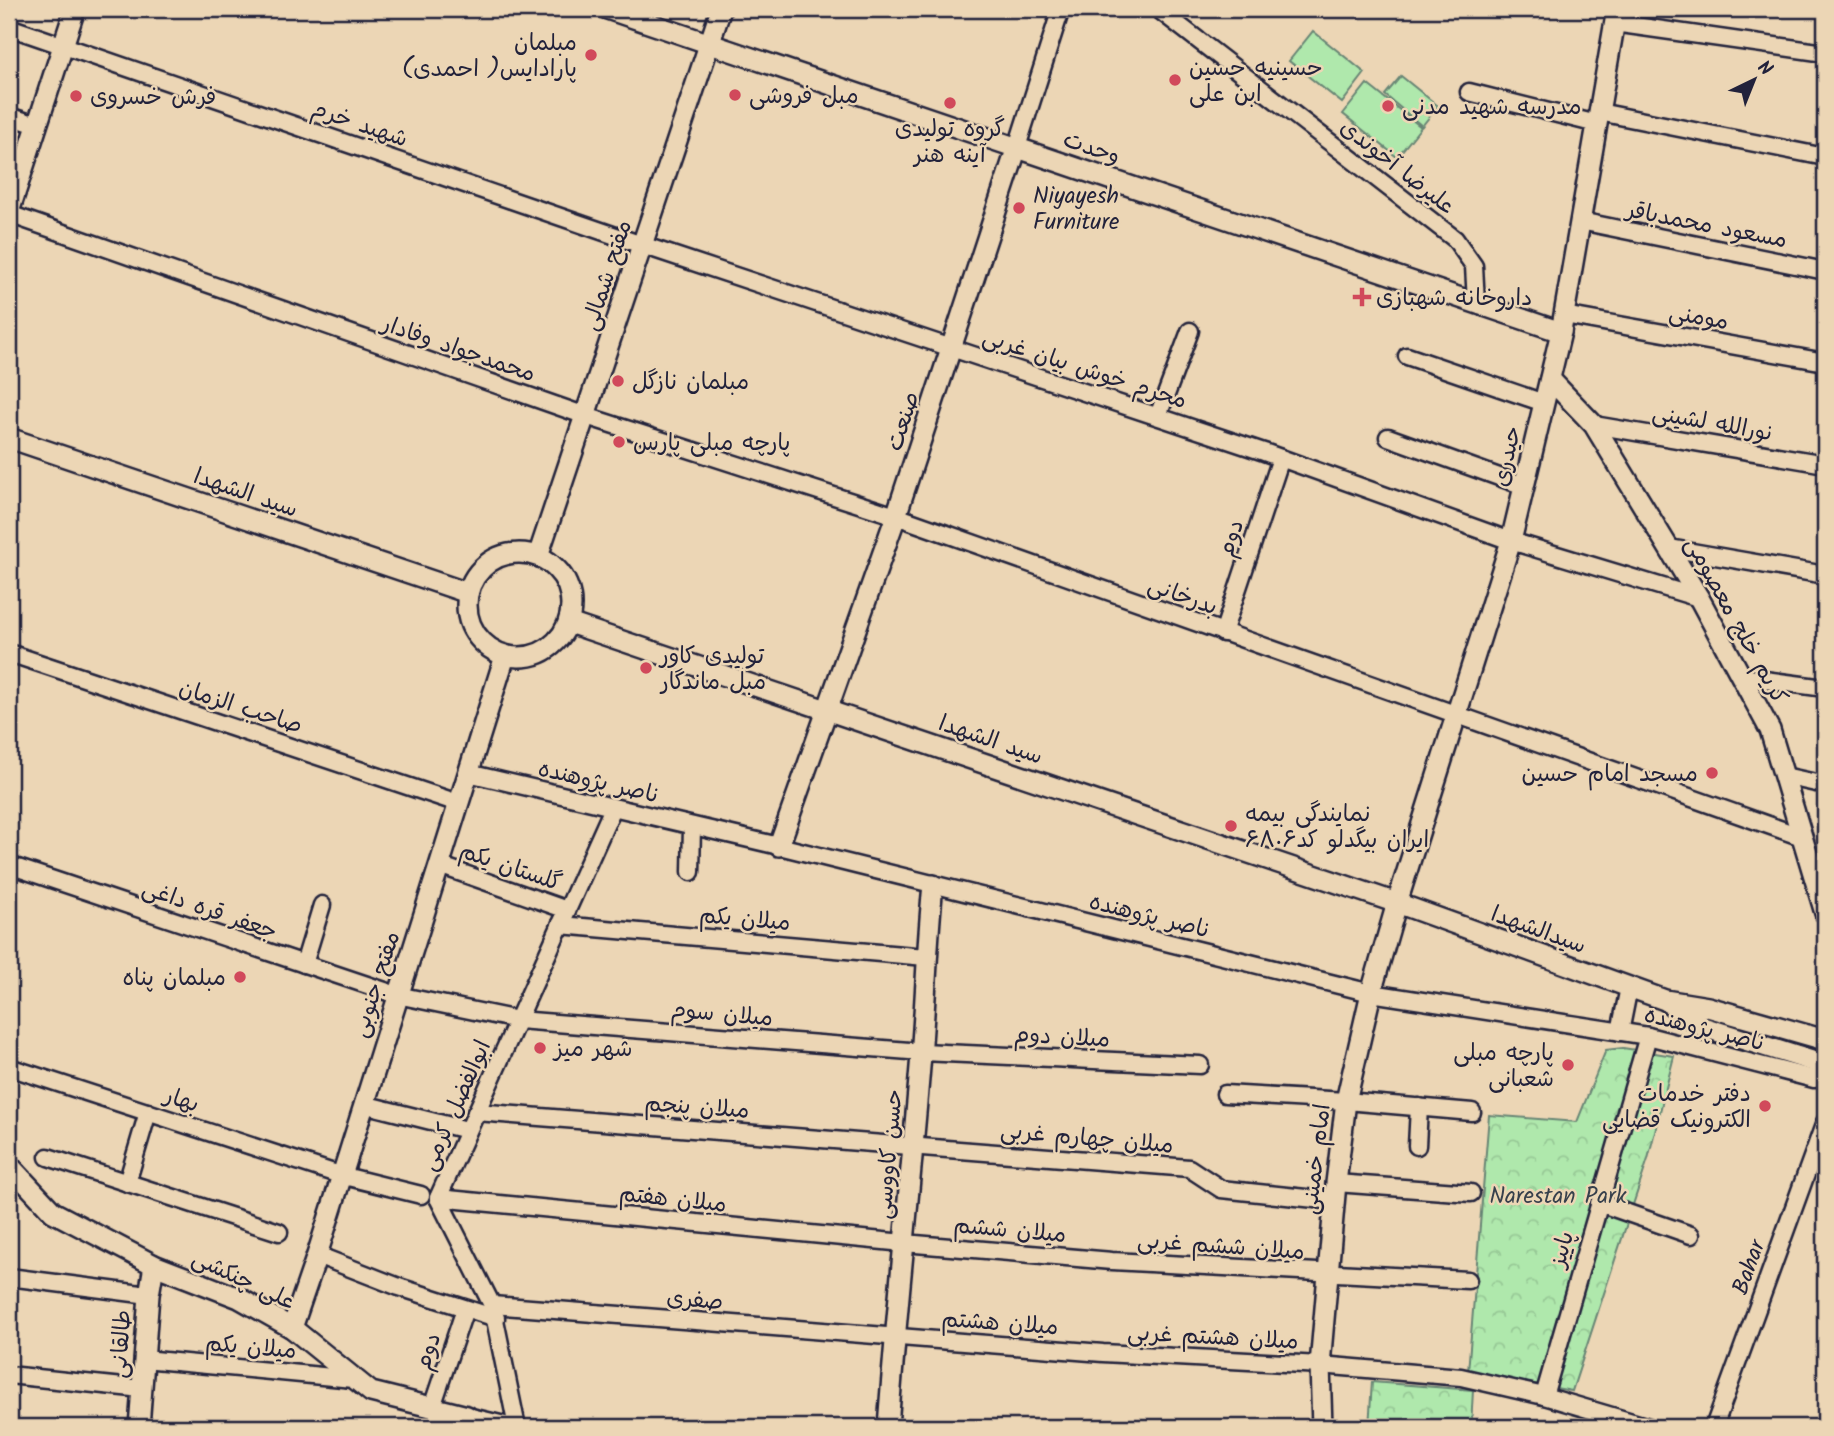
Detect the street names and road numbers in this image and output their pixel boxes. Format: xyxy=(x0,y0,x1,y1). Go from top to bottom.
street label: شهید خرم xyxy=(306,92,412,158)
street label: علیرضا آخوندی xyxy=(1331,111,1462,224)
street label: وحدت xyxy=(1058,122,1125,175)
street label: مسعود محمدباقر xyxy=(1621,192,1790,259)
street label: مفتح شمالی xyxy=(573,216,643,336)
street label: مومنی xyxy=(1666,295,1731,341)
street label: محمدجواد وفادار xyxy=(375,306,540,393)
street label: محرم خوش بیان غربی xyxy=(977,320,1191,420)
street label: صنعت xyxy=(877,387,930,456)
street label: نورالله لشینی xyxy=(1649,396,1776,452)
street label: حیدری xyxy=(1484,422,1532,490)
street label: سید الشهدا xyxy=(188,459,302,529)
street label: دوم xyxy=(1209,515,1255,562)
street label: کریم خلج معصومی xyxy=(1674,531,1796,711)
street label: بدرخانی xyxy=(1142,568,1222,626)
street label: صاحب الزمان xyxy=(174,671,307,745)
street label: سید الشهدا xyxy=(933,706,1047,776)
street label: ناصر پژوهنده xyxy=(534,751,663,814)
street label: گلستان یکم xyxy=(454,834,566,902)
street label: جعفر قره داغی xyxy=(137,871,282,951)
street label: ناصر پژوهنده xyxy=(1085,885,1214,949)
street label: سیدالشهدا xyxy=(1486,897,1591,965)
street label: میلان یکم xyxy=(698,898,792,942)
street label: مفتح جنوبی xyxy=(343,927,411,1042)
street label: میلان سوم xyxy=(669,993,774,1037)
street label: ناصر پژوهنده xyxy=(1640,998,1769,1062)
street label: میلان دوم xyxy=(1013,1018,1111,1058)
street label: ابوالفضل کرمی xyxy=(412,1035,502,1177)
street label: بهار xyxy=(157,1078,204,1123)
street label: میلان پنجم xyxy=(643,1086,751,1130)
street label: حسن کاووسی xyxy=(866,1088,914,1221)
street label: امام خمینی xyxy=(1292,1102,1342,1217)
street label: میلان چهارم غربی xyxy=(999,1113,1175,1165)
street label: میلان هفتم xyxy=(617,1176,728,1224)
street label: میلان ششم xyxy=(952,1208,1068,1254)
street label: میلان ششم غربی xyxy=(1136,1223,1306,1271)
street label: پاییز xyxy=(1540,1227,1585,1274)
street label: Bahar xyxy=(1723,1234,1777,1300)
street label: علی چنکشی xyxy=(185,1241,301,1321)
street label: صفری xyxy=(665,1281,725,1321)
street label: میلان هشتم xyxy=(940,1302,1059,1346)
street label: طالقانی xyxy=(102,1309,142,1379)
street label: میلان هشتم غربی xyxy=(1126,1316,1299,1360)
street label: میلان یکم xyxy=(204,1326,298,1370)
street label: دوم xyxy=(406,1328,452,1375)

